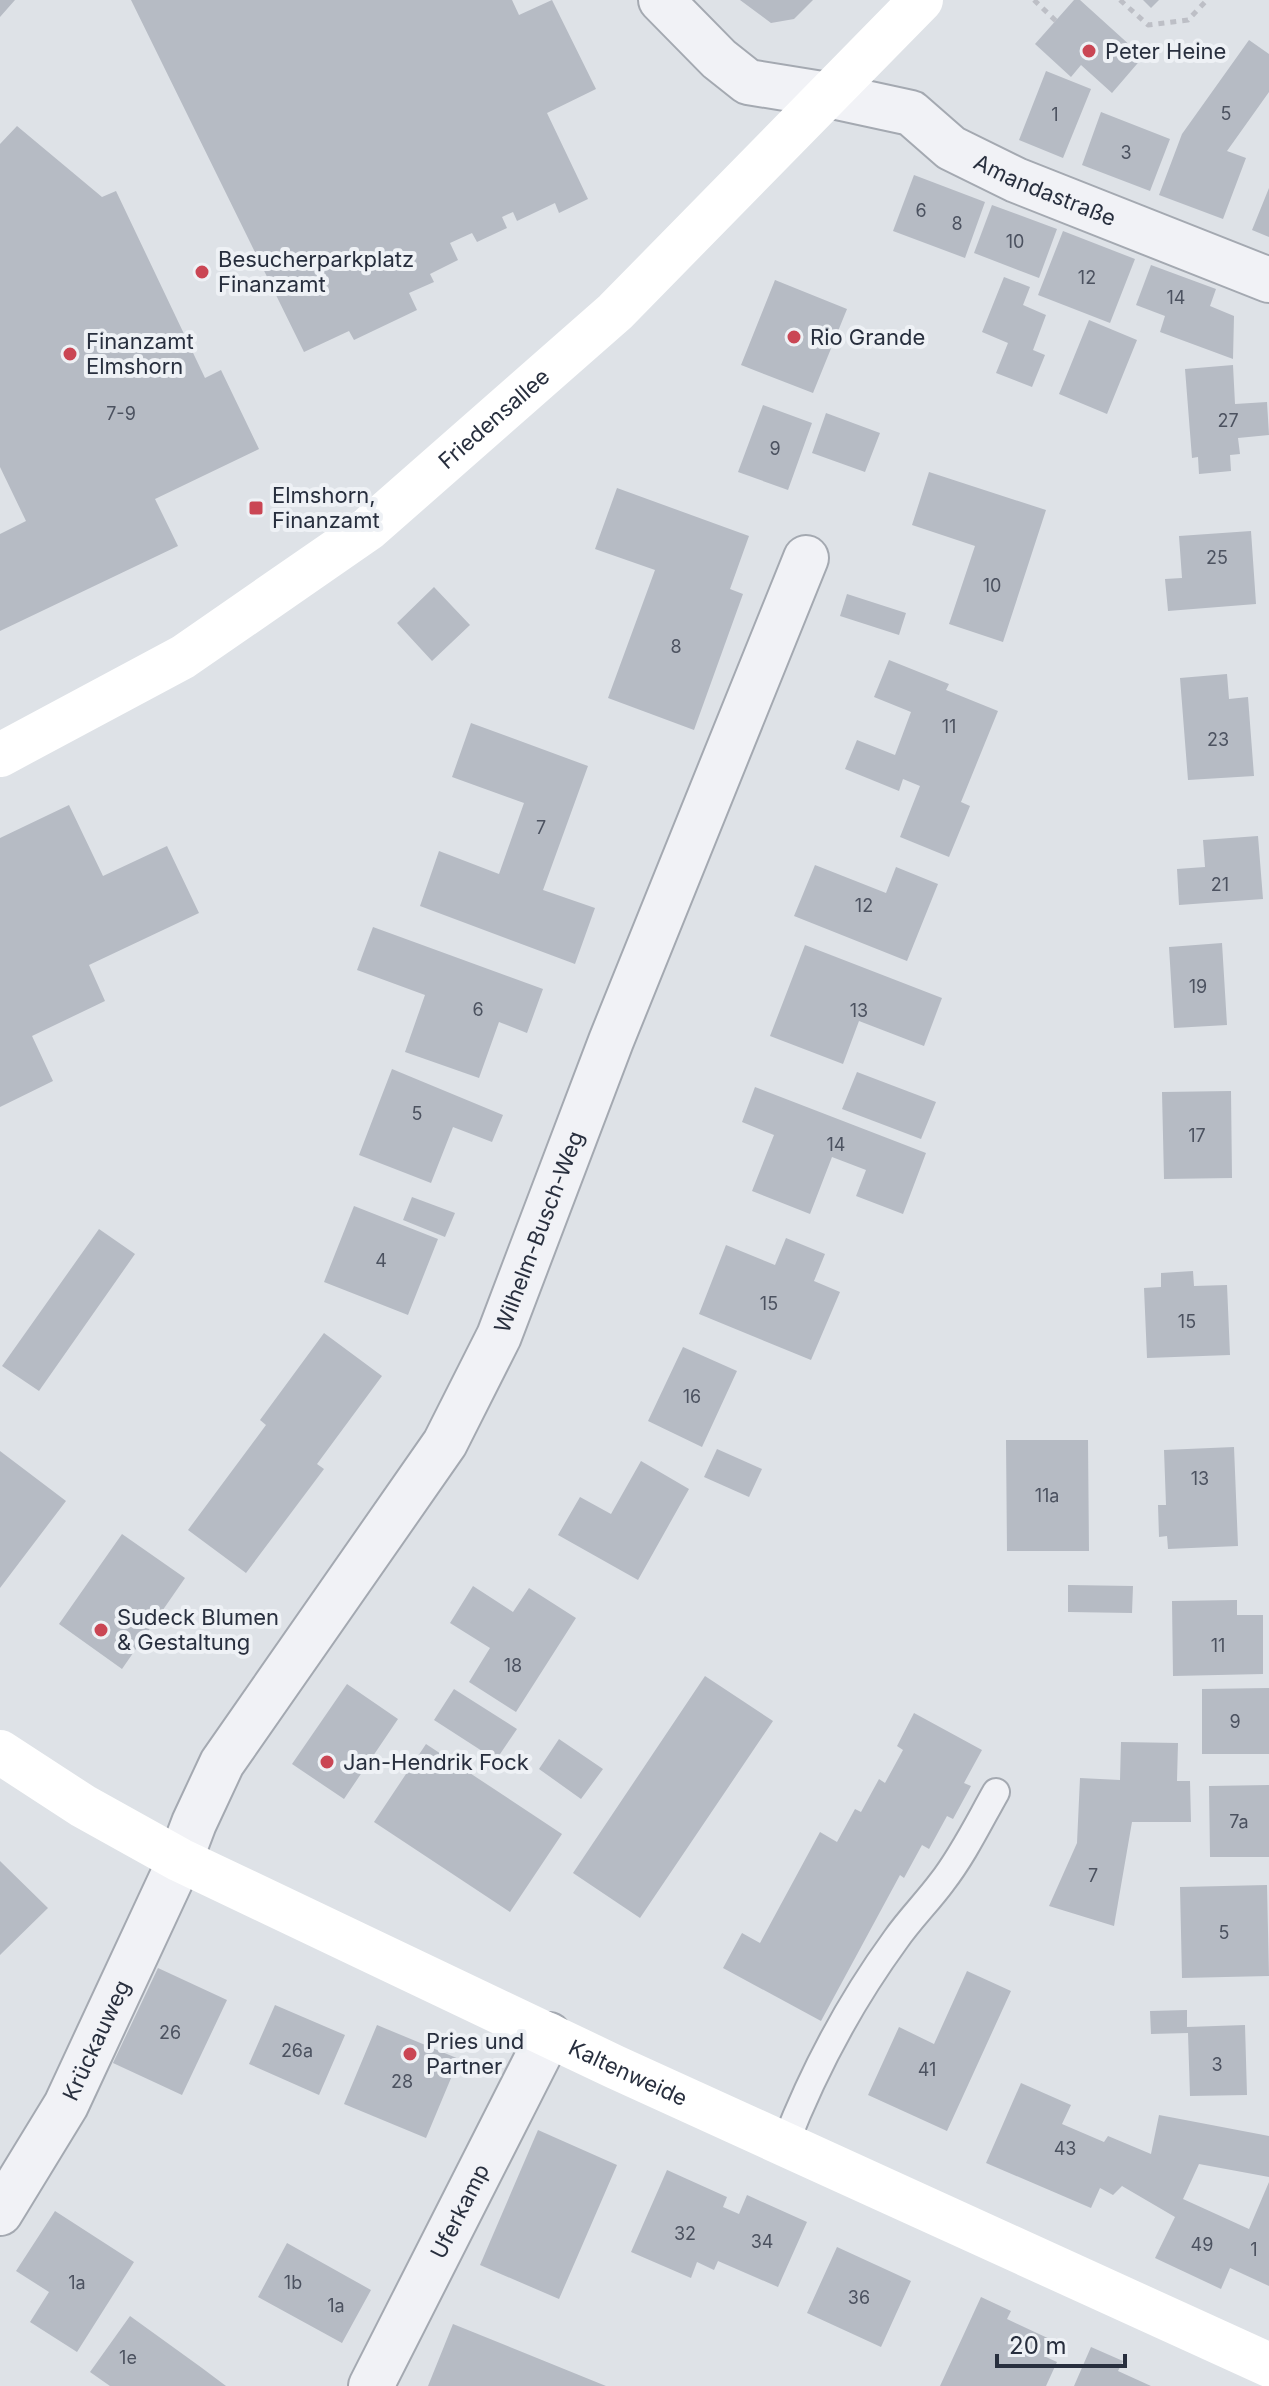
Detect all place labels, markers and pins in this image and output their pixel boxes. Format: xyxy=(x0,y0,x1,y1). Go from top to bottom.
place label: Peter Heine xyxy=(1105,38,1226,64)
marker: Peter Heine xyxy=(1080,42,1098,60)
place label: Besucherparkplatz Finanzamt xyxy=(218,246,414,297)
marker: Besucherparkplatz Finanzamt xyxy=(193,263,211,281)
place label: Rio Grande xyxy=(810,324,925,350)
place label: Finanzamt Elmshorn xyxy=(86,328,194,379)
marker: Rio Grande xyxy=(785,328,803,346)
marker: Finanzamt Elmshorn xyxy=(61,345,79,363)
place label: Elmshorn, Finanzamt xyxy=(272,482,380,533)
marker: Elmshorn, Finanzamt xyxy=(247,499,265,517)
place label: Sudeck Blumen & Gestaltung xyxy=(117,1604,279,1655)
marker: Sudeck Blumen & Gestaltung xyxy=(92,1621,110,1639)
place label: Jan-Hendrik Fock xyxy=(343,1749,529,1775)
marker: Jan-Hendrik Fock xyxy=(318,1753,336,1771)
place label: Pries und Partner xyxy=(426,2028,524,2079)
marker: Pries und Partner xyxy=(401,2045,419,2063)

